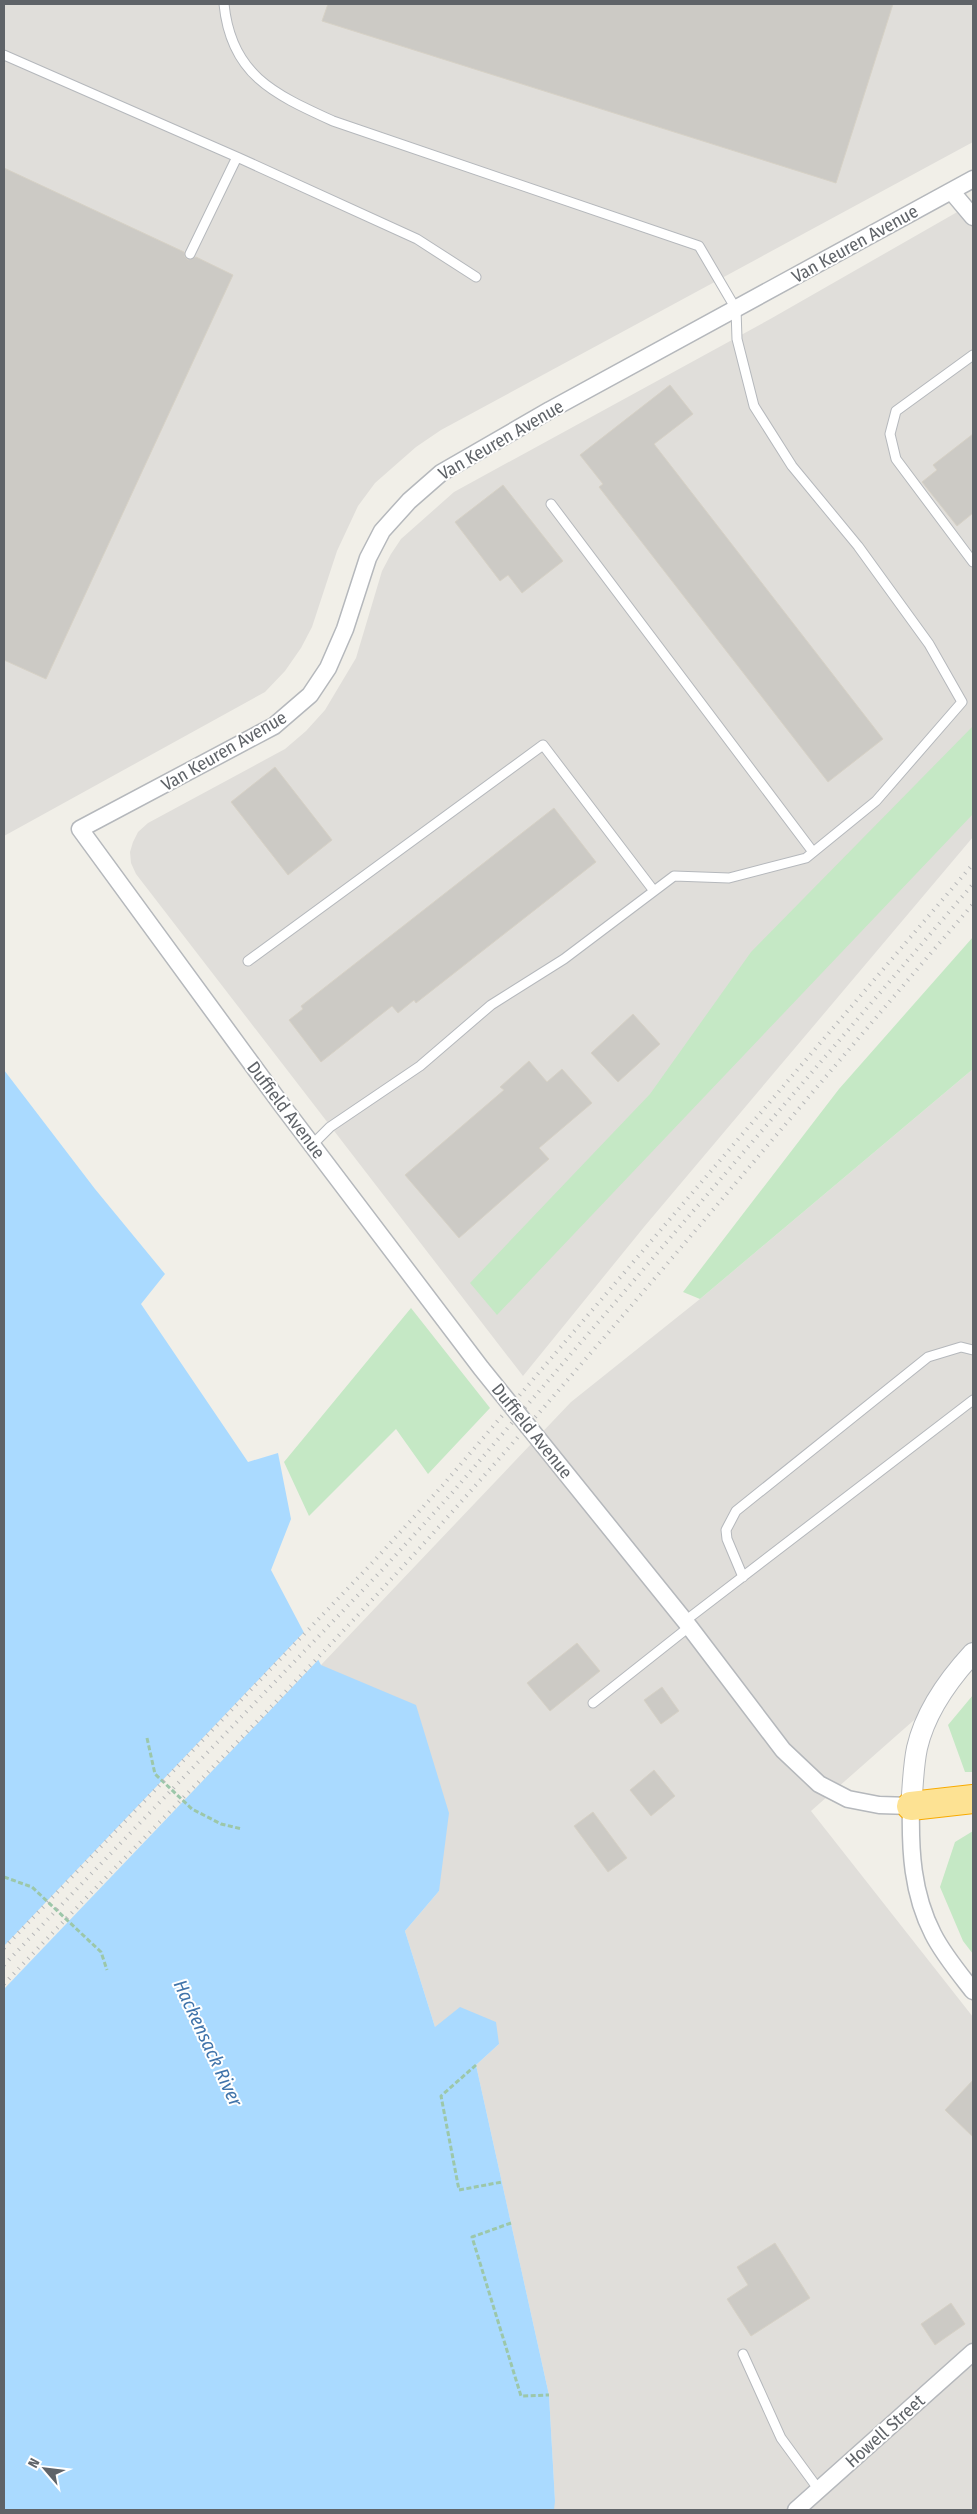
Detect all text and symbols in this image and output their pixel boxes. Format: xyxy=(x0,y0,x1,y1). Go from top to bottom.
street label: Van Keuren Avenue xyxy=(788,200,922,288)
street label: Van Keuren Avenue xyxy=(434,395,568,485)
street label: Van Keuren Avenue xyxy=(157,706,291,796)
street label: Duffield Avenue xyxy=(242,1057,330,1163)
street label: Duffield Avenue xyxy=(487,1379,577,1483)
water label: Hackensack River xyxy=(169,1976,248,2111)
street label: Howell Street xyxy=(841,2390,929,2472)
north arrow xyxy=(20,2444,70,2494)
text: N xyxy=(24,2455,43,2471)

